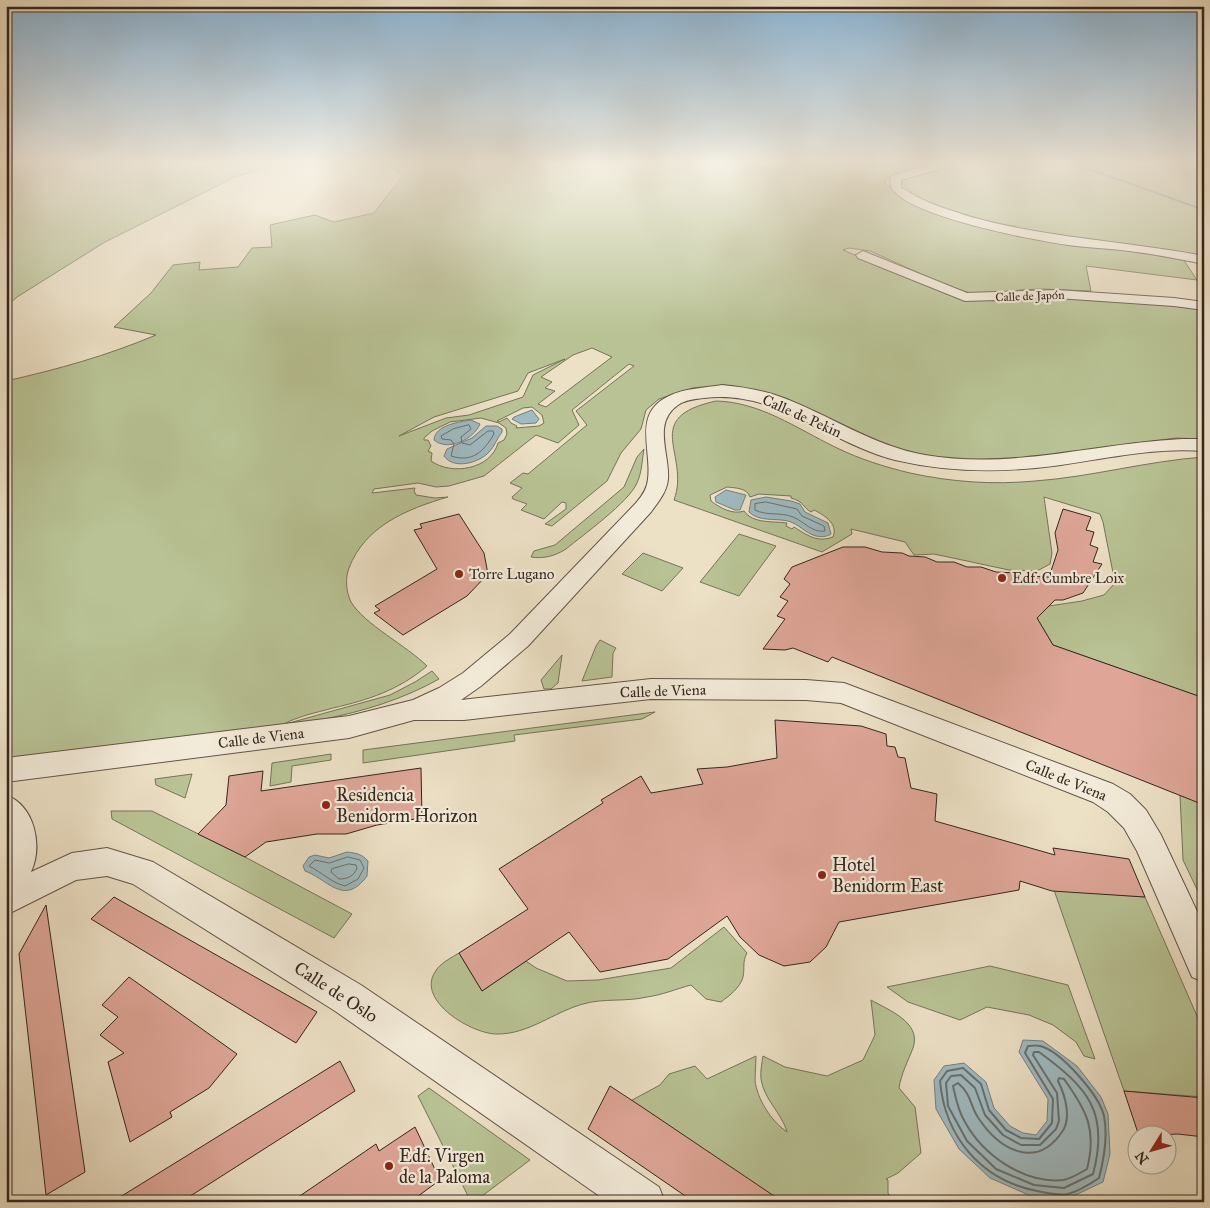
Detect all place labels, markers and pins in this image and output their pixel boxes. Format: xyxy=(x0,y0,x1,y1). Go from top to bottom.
place label: Torre Lugano xyxy=(469,565,555,583)
marker: Torre Lugano xyxy=(453,568,465,580)
place label: Edf. Cumbre Loix xyxy=(1012,569,1125,587)
marker: Edf. Cumbre Loix xyxy=(996,572,1008,584)
place label: Residencia Benidorm Horizon xyxy=(336,784,478,827)
marker: Residencia Benidorm Horizon xyxy=(320,799,332,811)
place label: Hotel Benidorm East xyxy=(832,854,944,897)
marker: Hotel Benidorm East xyxy=(816,869,828,881)
place label: Edf. Virgen de la Paloma xyxy=(399,1145,490,1188)
marker: Edf. Virgen de la Paloma xyxy=(383,1160,395,1172)

